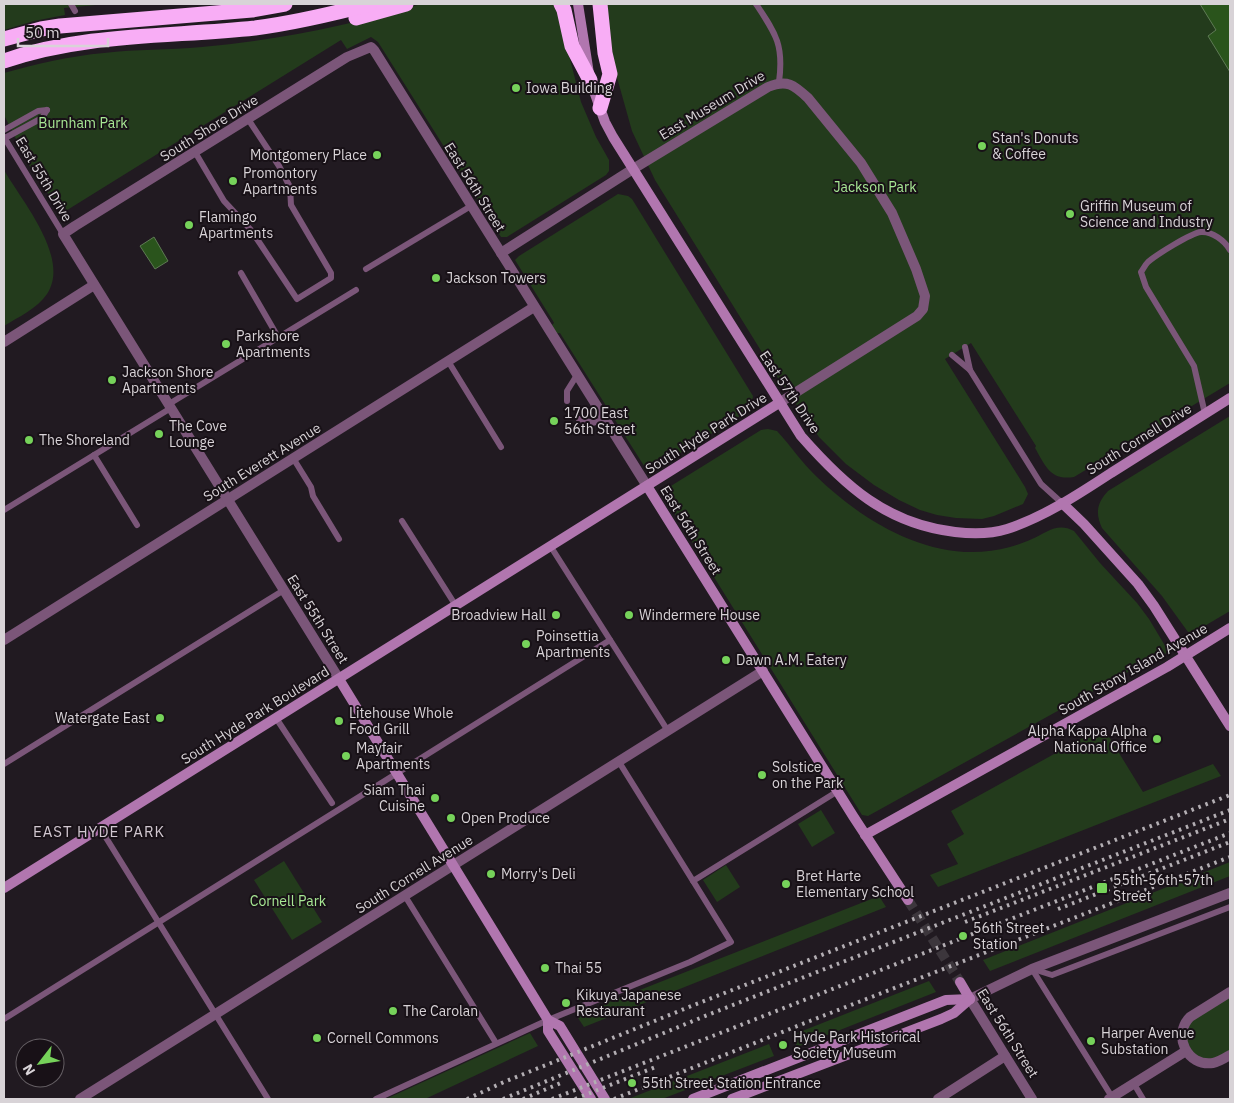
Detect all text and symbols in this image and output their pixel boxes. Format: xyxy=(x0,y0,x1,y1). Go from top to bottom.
scale bar xyxy=(18,15,108,47)
text: 50 m xyxy=(25,23,60,42)
street label: East Museum Drive xyxy=(656,66,768,144)
place label: Iowa Building xyxy=(526,79,613,97)
marker: Iowa Building xyxy=(510,82,522,94)
street label: South Shore Drive xyxy=(156,90,262,165)
park label: Burnham Park xyxy=(38,114,128,132)
place label: Stan's Donuts & Coffee xyxy=(992,129,1079,163)
street label: East 55th Drive xyxy=(12,133,77,225)
street label: East 56th Street xyxy=(440,139,510,235)
marker: Stan's Donuts & Coffee xyxy=(976,140,988,152)
place label: Montgomery Place xyxy=(250,146,367,164)
marker: Montgomery Place xyxy=(371,149,383,161)
place label: Promontory Apartments xyxy=(243,164,317,198)
marker: Promontory Apartments xyxy=(227,175,239,187)
park label: Jackson Park xyxy=(833,178,917,196)
place label: Griffin Museum of Science and Industry xyxy=(1080,197,1213,231)
place label: Flamingo Apartments xyxy=(199,208,273,242)
marker: Griffin Museum of Science and Industry xyxy=(1064,208,1076,220)
marker: Flamingo Apartments xyxy=(183,219,195,231)
place label: Jackson Towers xyxy=(446,269,546,287)
marker: Jackson Towers xyxy=(430,272,442,284)
place label: Parkshore Apartments xyxy=(236,327,310,361)
marker: Parkshore Apartments xyxy=(220,338,232,350)
street label: East 57th Drive xyxy=(756,347,824,437)
place label: Jackson Shore Apartments xyxy=(122,363,214,397)
marker: Jackson Shore Apartments xyxy=(106,374,118,386)
street label: South Hyde Park Drive xyxy=(642,388,770,478)
street label: South Cornell Drive xyxy=(1083,399,1195,479)
place label: 1700 East 56th Street xyxy=(564,404,635,438)
marker: 1700 East 56th Street xyxy=(548,415,560,427)
place label: The Cove Lounge xyxy=(169,417,227,451)
street label: South Everett Avenue xyxy=(200,418,324,505)
marker: The Cove Lounge xyxy=(153,428,165,440)
place label: The Shoreland xyxy=(39,431,130,449)
marker: The Shoreland xyxy=(23,434,35,446)
street label: East 56th Street xyxy=(656,482,726,578)
street label: East 55th Street xyxy=(283,571,353,667)
place label: Broadview Hall xyxy=(451,606,546,624)
place label: Windermere House xyxy=(639,606,760,624)
marker: Broadview Hall xyxy=(550,609,562,621)
marker: Windermere House xyxy=(623,609,635,621)
street label: South Stony Island Avenue xyxy=(1055,619,1211,719)
place label: Poinsettia Apartments xyxy=(536,627,610,661)
marker: Poinsettia Apartments xyxy=(520,638,532,650)
place label: Dawn A.M. Eatery xyxy=(736,651,847,669)
marker: Dawn A.M. Eatery xyxy=(720,654,732,666)
street label: South Hyde Park Boulevard xyxy=(178,662,332,768)
place label: Litehouse Whole Food Grill xyxy=(349,704,454,738)
place label: Watergate East xyxy=(55,709,150,727)
marker: Watergate East xyxy=(154,712,166,724)
marker: Litehouse Whole Food Grill xyxy=(333,715,345,727)
place label: Alpha Kappa Alpha National Office xyxy=(1028,722,1148,756)
marker: Alpha Kappa Alpha National Office xyxy=(1151,733,1163,745)
place label: Mayfair Apartments xyxy=(356,739,430,773)
marker: Mayfair Apartments xyxy=(340,750,352,762)
place label: Solstice on the Park xyxy=(772,758,844,792)
marker: Solstice on the Park xyxy=(756,769,768,781)
place label: Siam Thai Cuisine xyxy=(363,781,425,815)
marker: Siam Thai Cuisine xyxy=(429,792,441,804)
place label: Open Produce xyxy=(461,809,550,827)
marker: Open Produce xyxy=(445,812,457,824)
district label: EAST HYDE PARK xyxy=(33,822,165,841)
street label: South Cornell Avenue xyxy=(352,830,476,917)
place label: Morry's Deli xyxy=(501,865,576,883)
place label: Bret Harte Elementary School xyxy=(796,867,914,901)
marker: Morry's Deli xyxy=(485,868,497,880)
place label: 55th-56th-57th Street xyxy=(1113,871,1213,905)
marker: Bret Harte Elementary School xyxy=(780,878,792,890)
marker: 55th-56th-57th Street xyxy=(1095,881,1109,895)
park label: Cornell Park xyxy=(250,892,327,910)
place label: 56th Street Station xyxy=(973,919,1044,953)
marker: 56th Street Station xyxy=(957,930,969,942)
place label: Thai 55 xyxy=(555,959,602,977)
marker: Thai 55 xyxy=(539,962,551,974)
street label: East 56th Street xyxy=(973,985,1043,1081)
place label: Kikuya Japanese Restaurant xyxy=(576,986,682,1020)
marker: Kikuya Japanese Restaurant xyxy=(560,997,572,1009)
place label: The Carolan xyxy=(403,1002,478,1020)
marker: The Carolan xyxy=(387,1005,399,1017)
place label: Harper Avenue Substation xyxy=(1101,1024,1195,1058)
place label: Hyde Park Historical Society Museum xyxy=(793,1028,921,1062)
place label: Cornell Commons xyxy=(327,1029,439,1047)
marker: Cornell Commons xyxy=(311,1032,323,1044)
marker: Harper Avenue Substation xyxy=(1085,1035,1097,1047)
north arrow xyxy=(15,1038,65,1088)
marker: Hyde Park Historical Society Museum xyxy=(777,1039,789,1051)
text: N xyxy=(19,1061,39,1079)
place label: 55th Street Station Entrance xyxy=(642,1074,821,1092)
marker: 55th Street Station Entrance xyxy=(626,1077,638,1089)

